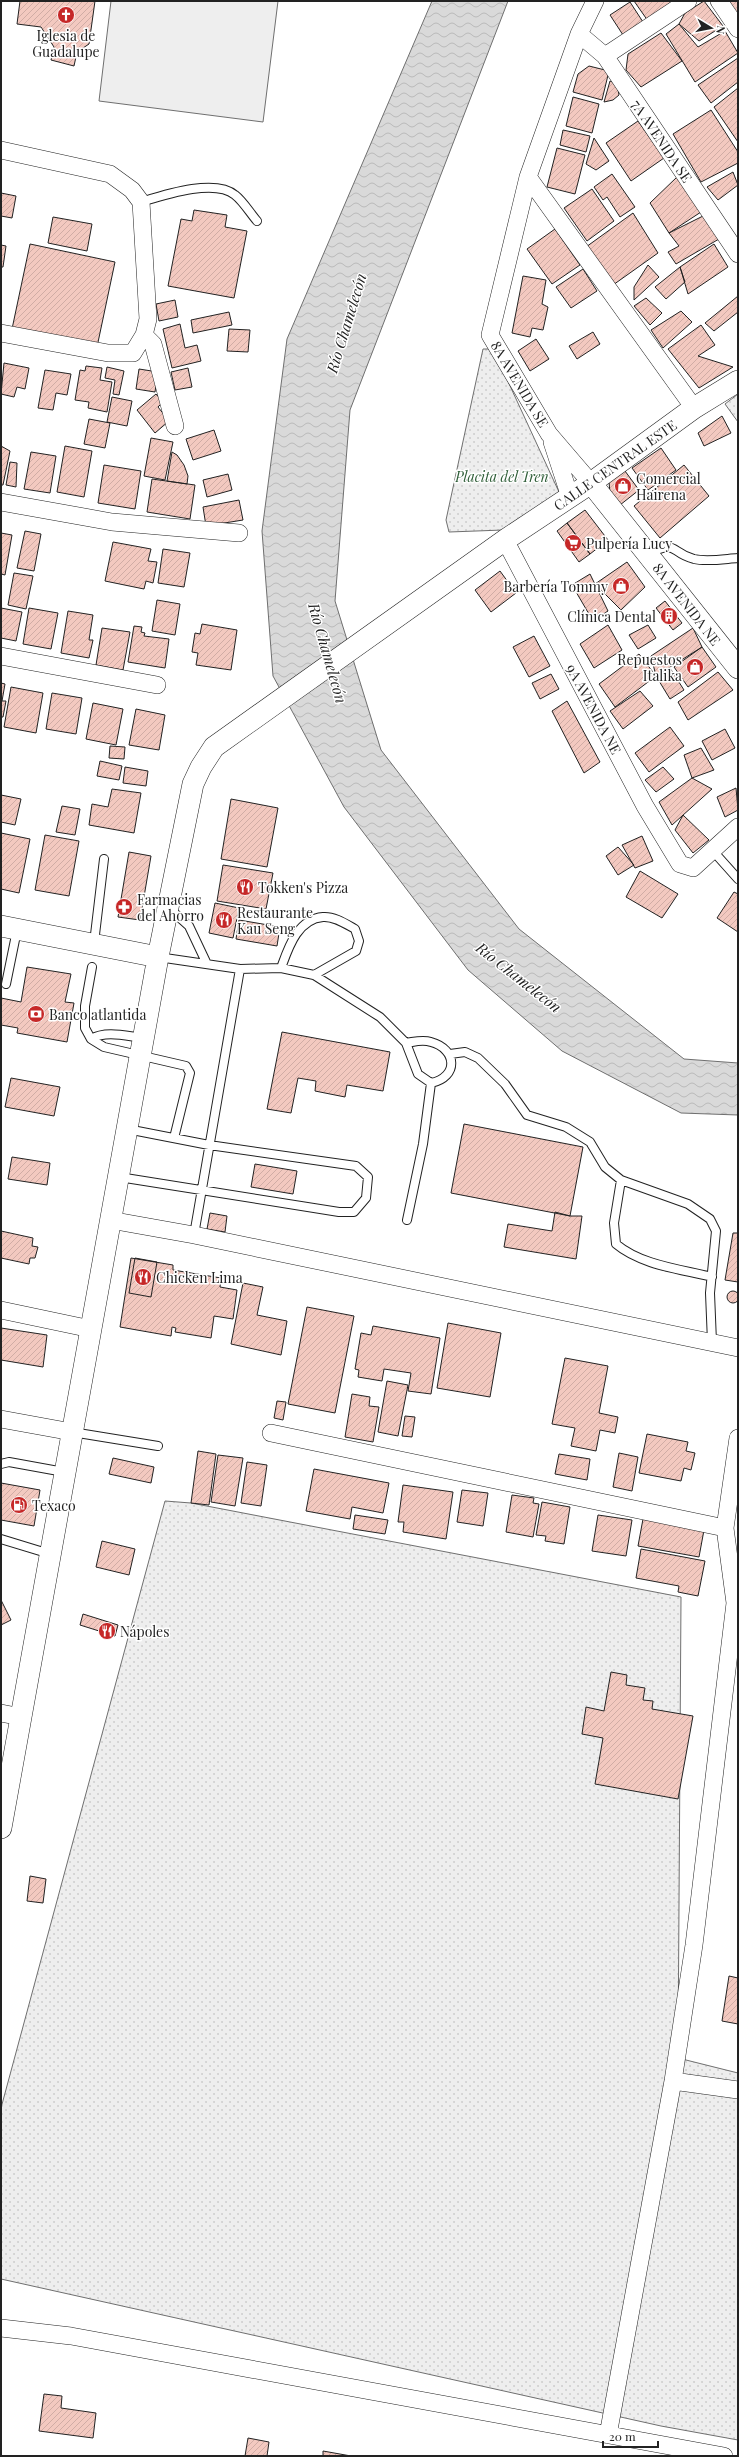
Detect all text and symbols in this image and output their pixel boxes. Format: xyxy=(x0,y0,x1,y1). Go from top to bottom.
church icon: Iglesia de Guadalupe xyxy=(56,5,76,25)
north arrow xyxy=(691,8,731,48)
text: N xyxy=(713,25,729,35)
place label: Iglesia de Guadalupe xyxy=(32,26,100,61)
street label: 7A AVENIDA SE xyxy=(627,96,697,186)
water label: Río Chamelecón xyxy=(321,271,371,376)
street label: 8A AVENIDA SE xyxy=(487,337,553,431)
street label: CALLE CENTRAL ESTE xyxy=(550,415,680,515)
park label: Placita del Tren xyxy=(454,467,549,486)
place label: Comercial Hairena xyxy=(636,469,701,504)
shop icon: Comercial Hairena xyxy=(613,476,633,496)
supermarket icon: Pulpería Lucy xyxy=(563,533,583,553)
place label: Pulpería Lucy xyxy=(586,534,672,553)
street label: 8A AVENIDA NE xyxy=(649,559,725,649)
shop icon: Barbería Tommy xyxy=(611,576,631,596)
place label: Barbería Tommy xyxy=(504,577,608,596)
water label: Río Chamelecón xyxy=(304,600,352,705)
building icon: Clínica Dental xyxy=(659,606,679,626)
place label: Clínica Dental xyxy=(567,607,656,626)
place label: Repuestos Italika xyxy=(617,650,682,685)
shop icon: Repuestos Italika xyxy=(685,657,705,677)
street label: 9A AVENIDA NE xyxy=(562,661,626,757)
restaurant icon: Tokken's Pizza xyxy=(235,877,255,897)
place label: Tokken's Pizza xyxy=(258,878,348,897)
place label: Farmacias del Ahorro xyxy=(137,890,204,925)
pharmacy icon: Farmacias del Ahorro xyxy=(114,897,134,917)
place label: Restaurante Kau Seng xyxy=(237,903,313,938)
restaurant icon: Restaurante Kau Seng xyxy=(214,910,234,930)
water label: Río Chamelecón xyxy=(471,937,566,1017)
bank icon: Banco atlantida xyxy=(26,1004,46,1024)
place label: Banco atlantida xyxy=(49,1005,146,1024)
restaurant icon: Chicken Lima xyxy=(133,1267,153,1287)
place label: Chicken Lima xyxy=(156,1268,243,1287)
fuel station icon: Texaco xyxy=(9,1495,29,1515)
place label: Texaco xyxy=(32,1496,76,1515)
restaurant icon: Nápoles xyxy=(97,1621,117,1641)
place label: Nápoles xyxy=(120,1622,169,1641)
scale bar xyxy=(603,2423,658,2449)
text: 20 m xyxy=(609,2428,636,2444)

